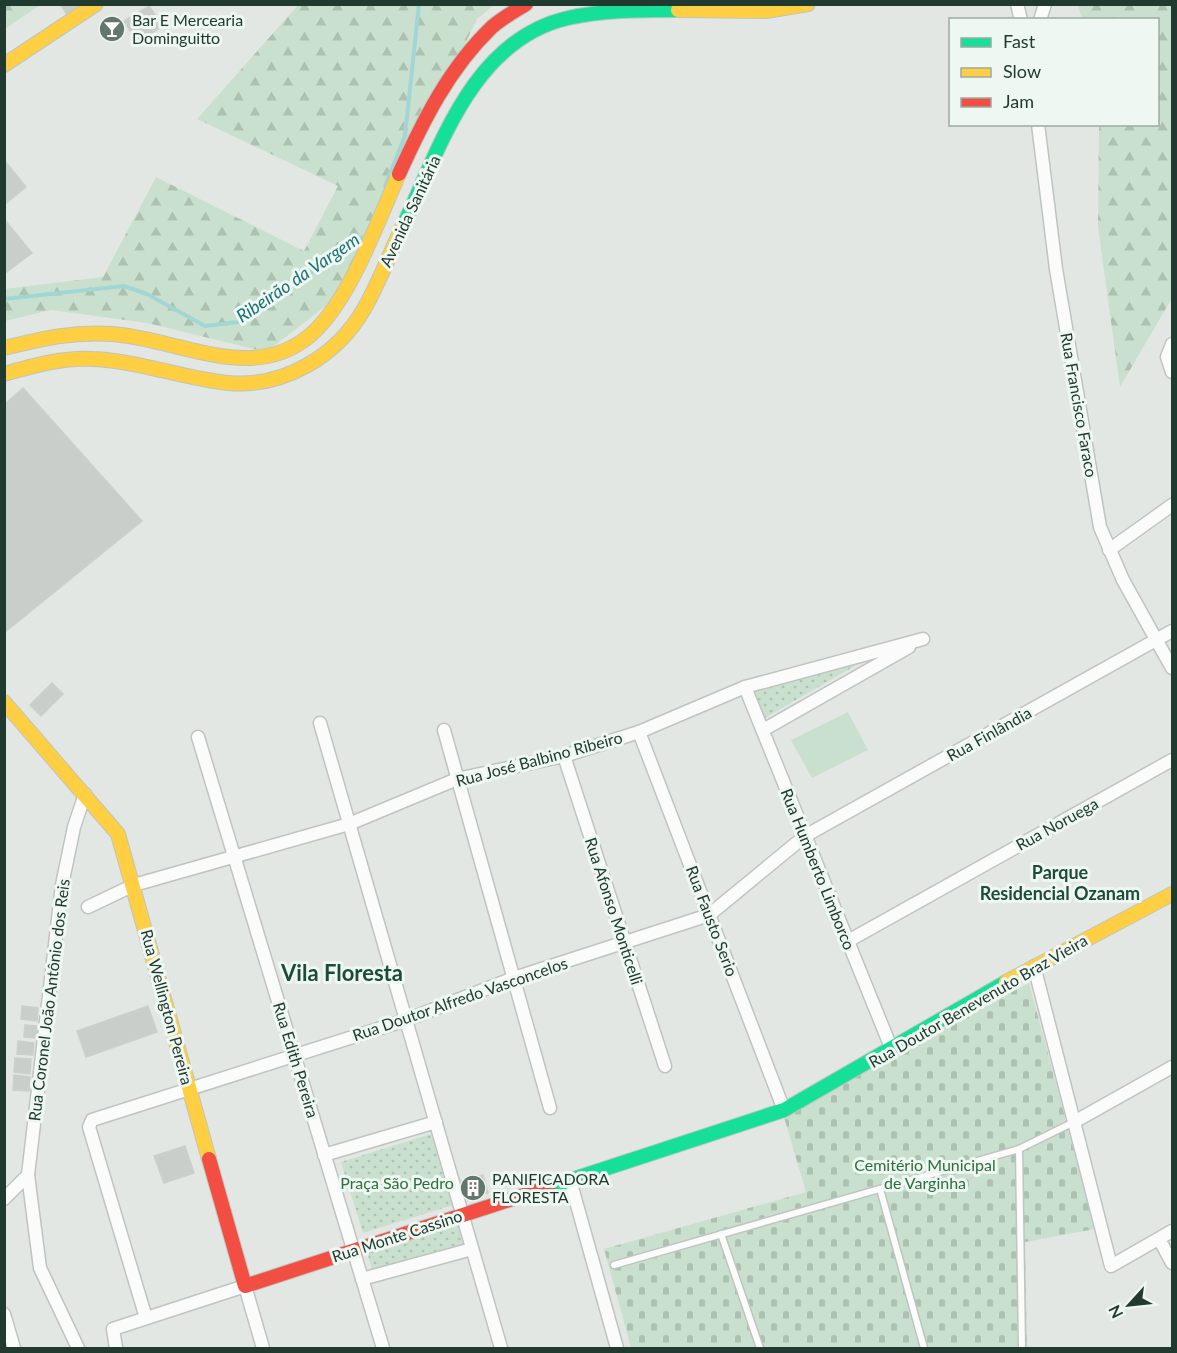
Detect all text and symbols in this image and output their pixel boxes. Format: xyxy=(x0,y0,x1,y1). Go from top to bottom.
place label: Bar E Mercearia Dominguitto xyxy=(132,10,243,47)
bar icon: Bar E Mercearia Dominguitto xyxy=(97,14,127,44)
legend xyxy=(949,18,1159,126)
text: Fast xyxy=(1003,30,1036,52)
text: Slow xyxy=(1003,60,1041,82)
text: Jam xyxy=(1003,90,1034,112)
street label: Avenida Sanitária xyxy=(375,152,444,270)
water label: Ribeirão da Vargem xyxy=(232,228,363,327)
street label: Rua Francisco Faraco xyxy=(1057,331,1102,479)
street label: Rua Finlândia xyxy=(943,703,1034,765)
street label: Rua José Balbino Ribeiro xyxy=(454,727,624,790)
street label: Rua Humberto Limborco xyxy=(777,785,860,952)
street label: Rua Noruega xyxy=(1012,793,1101,854)
street label: Rua Afonso Monticelli xyxy=(582,835,647,987)
district label: Parque Residencial Ozanam xyxy=(980,861,1140,904)
street label: Rua Fausto Serio xyxy=(683,863,742,979)
street label: Rua Coronel João Antônio dos Reis xyxy=(24,878,73,1122)
street label: Rua Wellington Pereira xyxy=(138,927,197,1087)
street label: Rua Doutor Benevenuto Braz Vieira xyxy=(865,930,1090,1071)
street label: Rua Doutor Alfredo Vasconcelos xyxy=(350,953,570,1044)
district label: Vila Floresta xyxy=(280,959,403,986)
street label: Rua Edith Pereira xyxy=(270,1000,323,1120)
park label: Cemitério Municipal de Varginha xyxy=(854,1155,996,1192)
place label: PANIFICADORA FLORESTA xyxy=(492,1169,609,1206)
park label: Praça São Pedro xyxy=(340,1173,454,1192)
building icon: PANIFICADORA FLORESTA xyxy=(458,1173,488,1203)
street label: Rua Monte Cassino xyxy=(329,1206,464,1266)
north arrow xyxy=(1099,1275,1159,1335)
text: N xyxy=(1104,1302,1126,1322)

